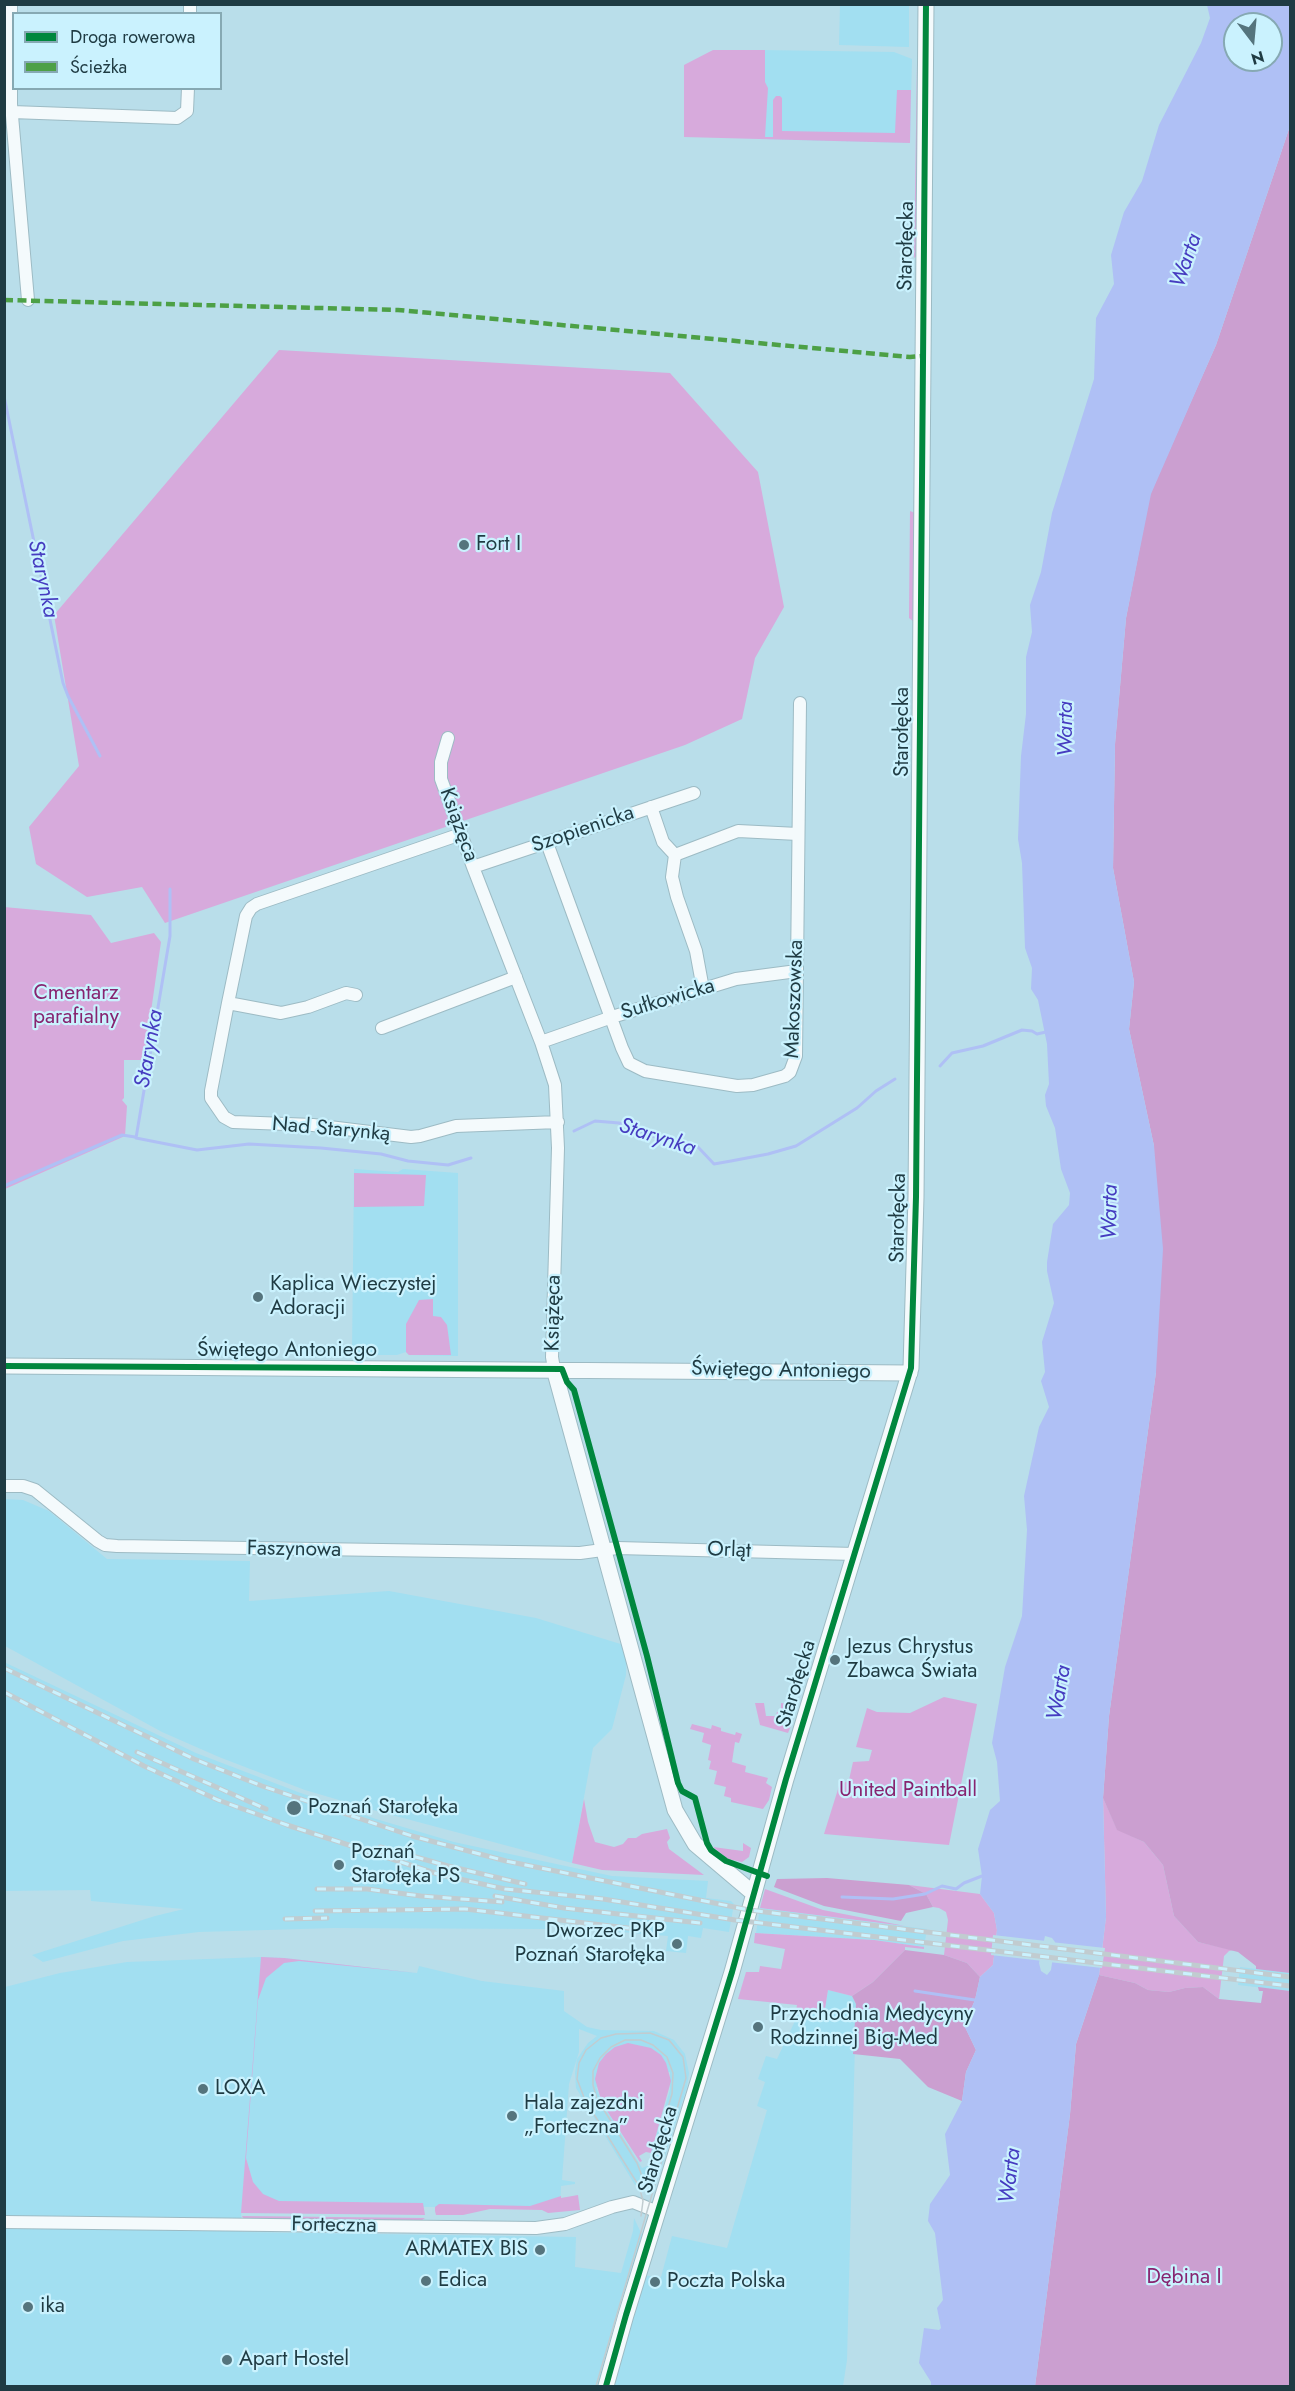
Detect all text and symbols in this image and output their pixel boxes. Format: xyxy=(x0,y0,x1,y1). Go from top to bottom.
legend xyxy=(12,12,222,90)
north arrow xyxy=(1223,12,1283,72)
text: Droga rowerowa xyxy=(70,24,195,50)
text: N xyxy=(1248,45,1267,71)
text: Ścieżka xyxy=(70,54,127,80)
street label: Starołęcka xyxy=(894,201,920,291)
water label: Warta xyxy=(1165,230,1209,292)
place label: Fort I xyxy=(476,532,521,558)
water label: Starynka xyxy=(21,538,63,620)
marker: Fort I xyxy=(457,538,471,552)
street label: Starołęcka xyxy=(890,687,916,777)
water label: Warta xyxy=(1054,701,1080,757)
street label: Książęca xyxy=(433,785,483,865)
street label: Szopienicka xyxy=(529,801,637,859)
street label: Makoszowska xyxy=(780,939,810,1059)
street label: Sułkowicka xyxy=(618,974,718,1026)
park label: Cmentarz parafialny xyxy=(33,981,119,1031)
water label: Starynka xyxy=(130,1008,170,1090)
street label: Nad Starynką xyxy=(271,1112,391,1148)
water label: Starynka xyxy=(615,1113,699,1163)
street label: Starołęcka xyxy=(886,1173,912,1263)
water label: Warta xyxy=(1097,1184,1125,1240)
place label: Kaplica Wieczystej Adoracji xyxy=(270,1272,437,1322)
street label: Książęca xyxy=(541,1274,567,1352)
marker: Kaplica Wieczystej Adoracji xyxy=(251,1290,265,1304)
street label: Świętego Antoniego xyxy=(197,1338,377,1364)
street label: Świętego Antoniego xyxy=(691,1357,871,1385)
street label: Faszynowa xyxy=(247,1537,341,1563)
street label: Orląt xyxy=(707,1538,751,1564)
place label: Jezus Chrystus Zbawca Świata xyxy=(847,1635,977,1685)
street label: Starołęcka xyxy=(772,1637,822,1731)
marker: Jezus Chrystus Zbawca Świata xyxy=(828,1653,842,1667)
water label: Warta xyxy=(1042,1663,1078,1723)
park label: United Paintball xyxy=(839,1778,977,1804)
place label: Poznań Starołęka xyxy=(308,1795,458,1821)
marker: Poznań Starołęka xyxy=(285,1799,303,1817)
place label: Poznań Starołęka PS xyxy=(351,1840,460,1890)
marker: Poznań Starołęka PS xyxy=(332,1858,346,1872)
place label: Dworzec PKP Poznań Starołęka xyxy=(515,1919,665,1969)
marker: Dworzec PKP Poznań Starołęka xyxy=(670,1937,684,1951)
place label: Przychodnia Medycyny Rodzinnej Big-Med xyxy=(770,2002,973,2052)
marker: Przychodnia Medycyny Rodzinnej Big-Med xyxy=(751,2020,765,2034)
place label: LOXA xyxy=(215,2076,265,2102)
marker: LOXA xyxy=(196,2082,210,2096)
place label: Hala zajezdni „Forteczna” xyxy=(524,2091,644,2141)
street label: Starołęcka xyxy=(634,2103,684,2197)
marker: Hala zajezdni „Forteczna” xyxy=(505,2109,519,2123)
water label: Warta xyxy=(995,2147,1027,2205)
street label: Forteczna xyxy=(291,2213,377,2239)
place label: ARMATEX BIS xyxy=(405,2237,528,2263)
marker: ARMATEX BIS xyxy=(533,2243,547,2257)
park label: Dębina I xyxy=(1146,2265,1222,2291)
place label: Edica xyxy=(438,2268,487,2294)
place label: Poczta Polska xyxy=(667,2269,785,2295)
marker: Edica xyxy=(419,2274,433,2288)
marker: Poczta Polska xyxy=(648,2275,662,2289)
place label: ika xyxy=(40,2294,65,2320)
marker: ika xyxy=(21,2300,35,2314)
place label: Apart Hostel xyxy=(239,2347,349,2373)
marker: Apart Hostel xyxy=(220,2353,234,2367)

